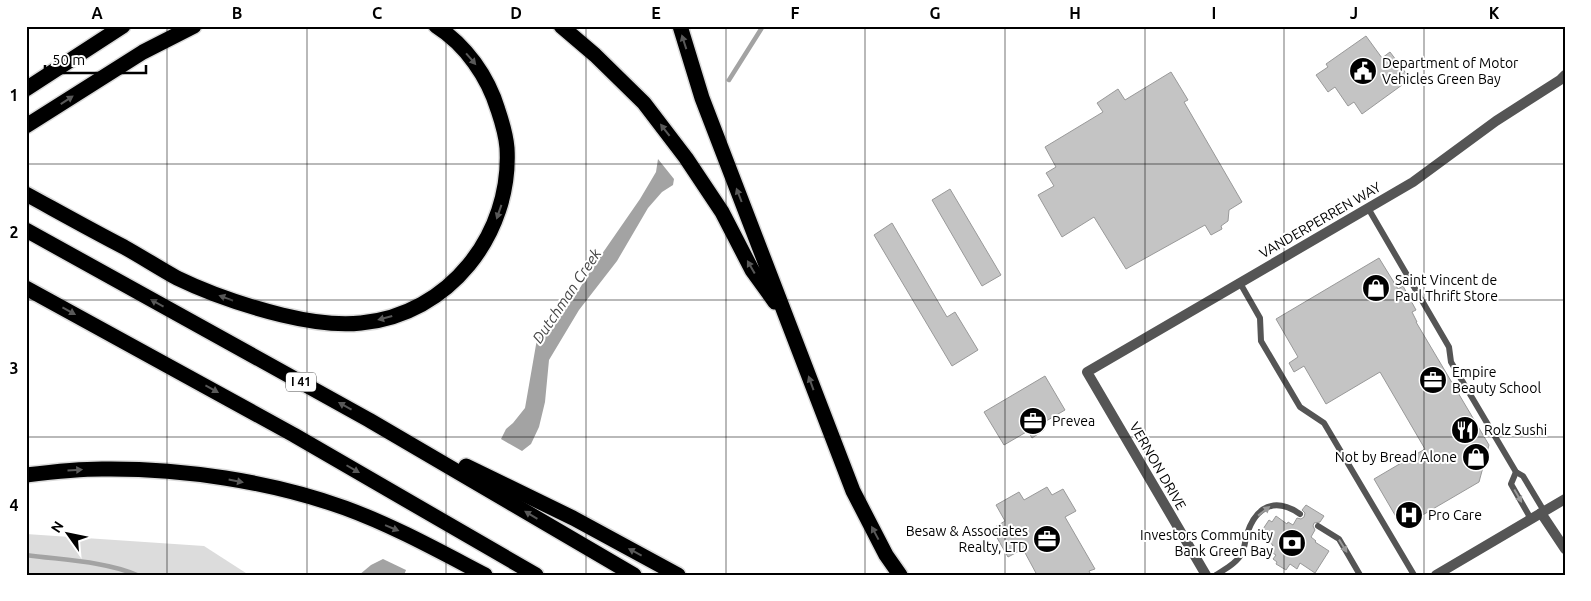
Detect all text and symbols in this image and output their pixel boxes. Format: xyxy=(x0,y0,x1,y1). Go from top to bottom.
text: A xyxy=(91,4,103,22)
text: B xyxy=(232,4,242,22)
text: C xyxy=(372,4,382,22)
text: D xyxy=(510,4,522,22)
text: E xyxy=(651,4,661,22)
text: F xyxy=(791,4,800,22)
text: G xyxy=(929,4,941,22)
text: H xyxy=(1069,4,1081,22)
text: I xyxy=(1212,4,1216,22)
text: J xyxy=(1350,4,1358,22)
text: K xyxy=(1489,4,1500,22)
one-way arrow xyxy=(680,34,688,49)
scale bar xyxy=(45,42,146,74)
text: 50 m xyxy=(52,51,85,68)
one-way arrow xyxy=(465,53,477,65)
place label: Department of Motor Vehicles Green Bay xyxy=(1382,55,1519,87)
public building icon: Department of Motor Vehicles Green Bay xyxy=(1348,56,1378,86)
text: 1 xyxy=(9,86,19,104)
one-way arrow xyxy=(61,95,74,105)
one-way arrow xyxy=(659,124,670,137)
street label: VANDERPERREN WAY xyxy=(1256,179,1384,261)
one-way arrow xyxy=(735,187,743,202)
one-way arrow xyxy=(494,205,502,220)
text: 2 xyxy=(9,223,19,241)
water label: Dutchman Creek xyxy=(529,245,605,346)
one-way arrow xyxy=(747,260,755,275)
place label: Saint Vincent de Paul Thrift Store xyxy=(1395,272,1498,304)
shop icon: Saint Vincent de Paul Thrift Store xyxy=(1361,273,1391,303)
one-way arrow xyxy=(219,294,234,301)
one-way arrow xyxy=(150,299,164,307)
one-way arrow xyxy=(62,307,76,316)
one-way arrow xyxy=(377,314,393,322)
text: 3 xyxy=(9,359,19,377)
place label: Empire Beauty School xyxy=(1452,364,1541,396)
office icon: Empire Beauty School xyxy=(1418,365,1448,395)
road number: I 41 xyxy=(286,372,316,392)
one-way arrow xyxy=(807,376,814,391)
one-way arrow xyxy=(205,385,218,394)
one-way arrow xyxy=(339,402,352,411)
office icon: Prevea xyxy=(1018,406,1048,436)
place label: Prevea xyxy=(1052,413,1095,429)
restaurant icon: Rolz Sushi xyxy=(1450,415,1480,445)
street label: VERNON DRIVE xyxy=(1126,419,1190,513)
place label: Rolz Sushi xyxy=(1484,422,1547,438)
shop icon: Not by Bread Alone xyxy=(1461,442,1491,472)
place label: Not by Bread Alone xyxy=(1335,449,1457,465)
one-way arrow xyxy=(347,464,360,473)
one-way arrow xyxy=(67,466,83,474)
one-way arrow xyxy=(229,477,244,485)
one-way arrow xyxy=(1513,489,1522,502)
text: 4 xyxy=(9,496,19,514)
hospital icon: Pro Care xyxy=(1394,500,1424,530)
one-way arrow xyxy=(1257,505,1270,516)
place label: Pro Care xyxy=(1428,507,1482,523)
north arrow xyxy=(42,508,92,558)
one-way arrow xyxy=(524,511,537,520)
text: N xyxy=(48,518,67,536)
place label: Besaw & Associates Realty, LTD xyxy=(906,523,1028,555)
one-way arrow xyxy=(384,524,399,532)
office icon: Besaw & Associates Realty, LTD xyxy=(1032,524,1062,554)
one-way arrow xyxy=(871,526,879,540)
place label: Investors Community Bank Green Bay xyxy=(1140,527,1273,559)
bank icon: Investors Community Bank Green Bay xyxy=(1277,528,1307,558)
one-way arrow xyxy=(1338,540,1348,553)
one-way arrow xyxy=(628,548,642,556)

